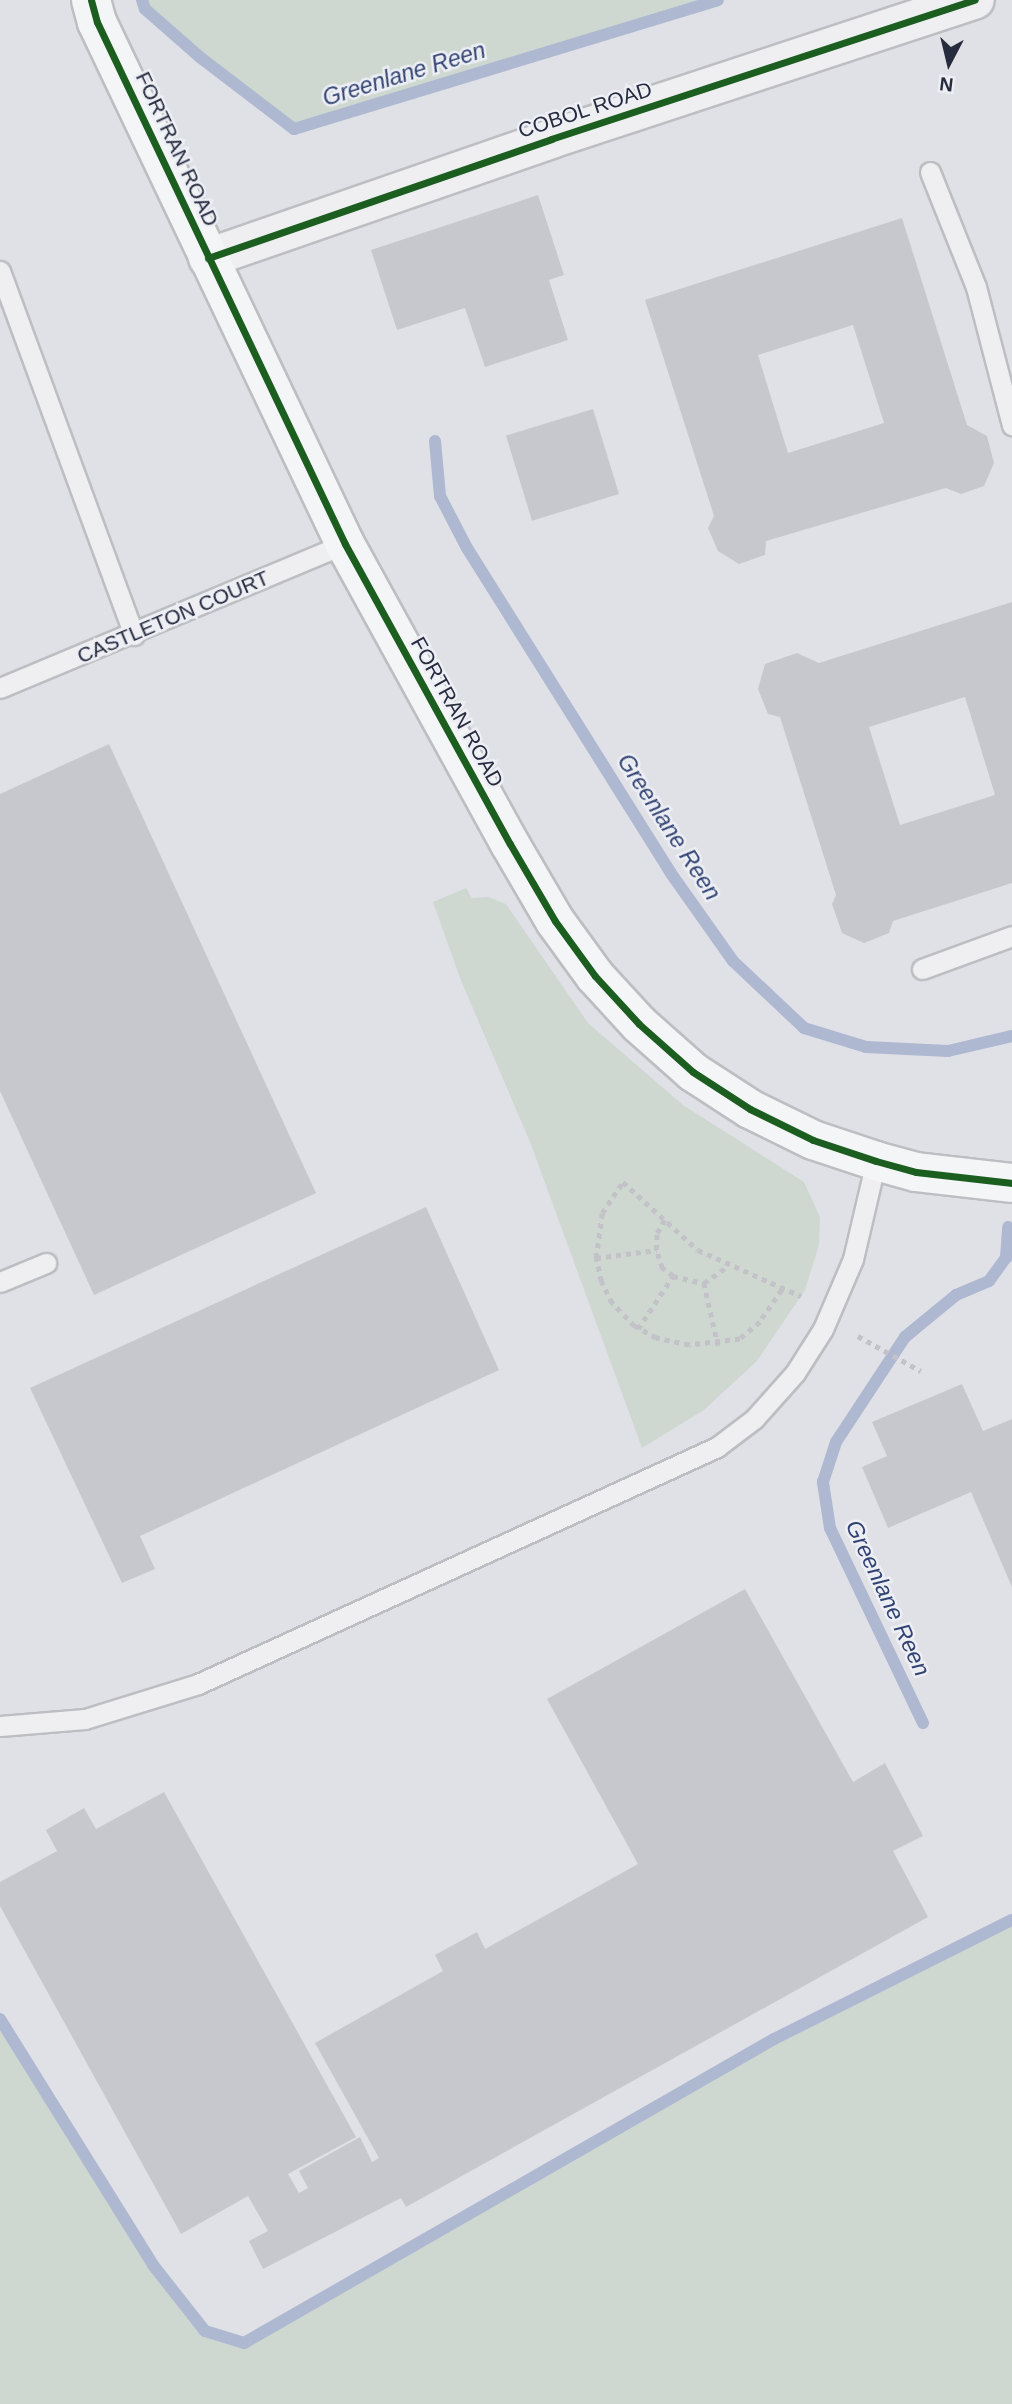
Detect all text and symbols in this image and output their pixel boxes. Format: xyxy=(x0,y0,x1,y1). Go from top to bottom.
north arrow xyxy=(914,28,984,98)
water label: Greenlane Reen xyxy=(319,36,489,112)
street label: FORTRAN ROAD xyxy=(130,68,224,230)
text: N xyxy=(938,73,954,96)
street label: COBOL ROAD xyxy=(515,76,655,144)
street label: CASTLETON COURT xyxy=(73,565,273,669)
street label: FORTRAN ROAD xyxy=(405,633,509,791)
water label: Greenlane Reen xyxy=(611,749,727,905)
water label: Greenlane Reen xyxy=(840,1516,936,1680)

